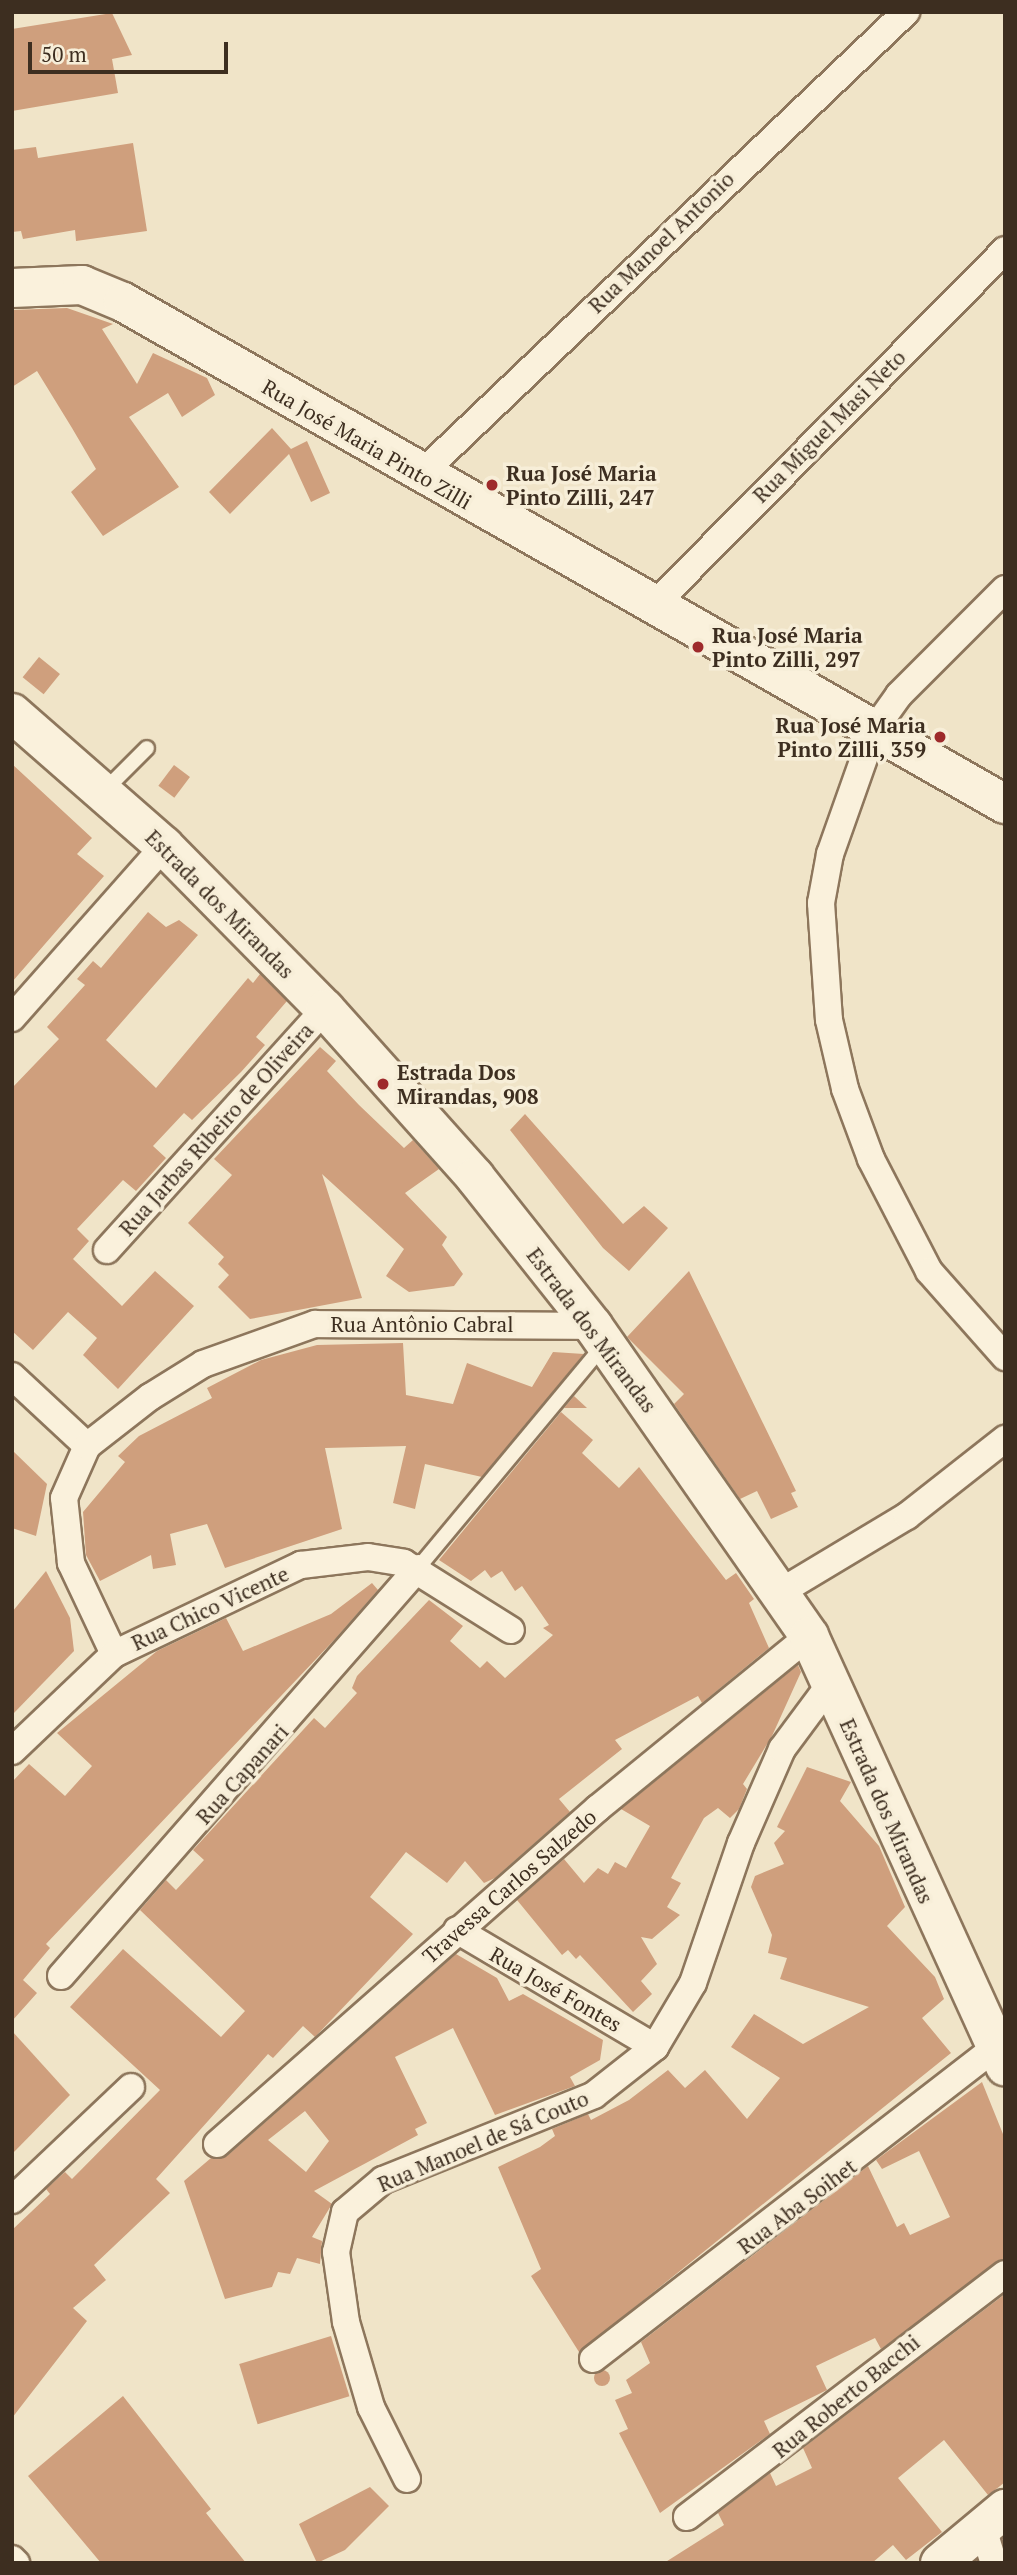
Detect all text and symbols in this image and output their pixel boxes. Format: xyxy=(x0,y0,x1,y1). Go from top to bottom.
scale bar xyxy=(32,28,231,72)
text: 50 m xyxy=(41,40,87,68)
street label: Rua Manoel Antonio xyxy=(583,166,739,318)
street label: Rua Miguel Masi Neto xyxy=(747,344,911,508)
street label: Rua José Maria Pinto Zilli xyxy=(258,374,476,514)
place label: Rua José Maria Pinto Zilli, 247 xyxy=(506,460,657,510)
marker: Rua José Maria Pinto Zilli, 247 xyxy=(484,477,500,493)
place label: Rua José Maria Pinto Zilli, 297 xyxy=(712,622,863,672)
marker: Rua José Maria Pinto Zilli, 297 xyxy=(690,639,706,655)
place label: Rua José Maria Pinto Zilli, 359 xyxy=(775,712,926,762)
marker: Rua José Maria Pinto Zilli, 359 xyxy=(932,729,948,745)
street label: Estrada dos Mirandas xyxy=(141,825,299,983)
street label: Rua Jarbas Ribeiro de Oliveira xyxy=(114,1018,318,1240)
place label: Estrada Dos Mirandas, 908 xyxy=(397,1059,539,1109)
marker: Estrada Dos Mirandas, 908 xyxy=(375,1076,391,1092)
street label: Estrada dos Mirandas xyxy=(522,1243,662,1417)
street label: Rua Antônio Cabral xyxy=(330,1311,514,1337)
street label: Rua Chico Vicente xyxy=(127,1560,293,1656)
street label: Estrada dos Mirandas xyxy=(835,1715,939,1907)
street label: Rua Capanari xyxy=(191,1719,293,1829)
street label: Travessa Carlos Salzedo xyxy=(417,1804,601,1968)
street label: Rua José Fontes xyxy=(486,1941,626,2037)
street label: Rua Manoel de Sá Couto xyxy=(374,2085,592,2197)
street label: Rua Aba Soihet xyxy=(733,2153,861,2259)
street label: Rua Roberto Bacchi xyxy=(767,2329,925,2463)

